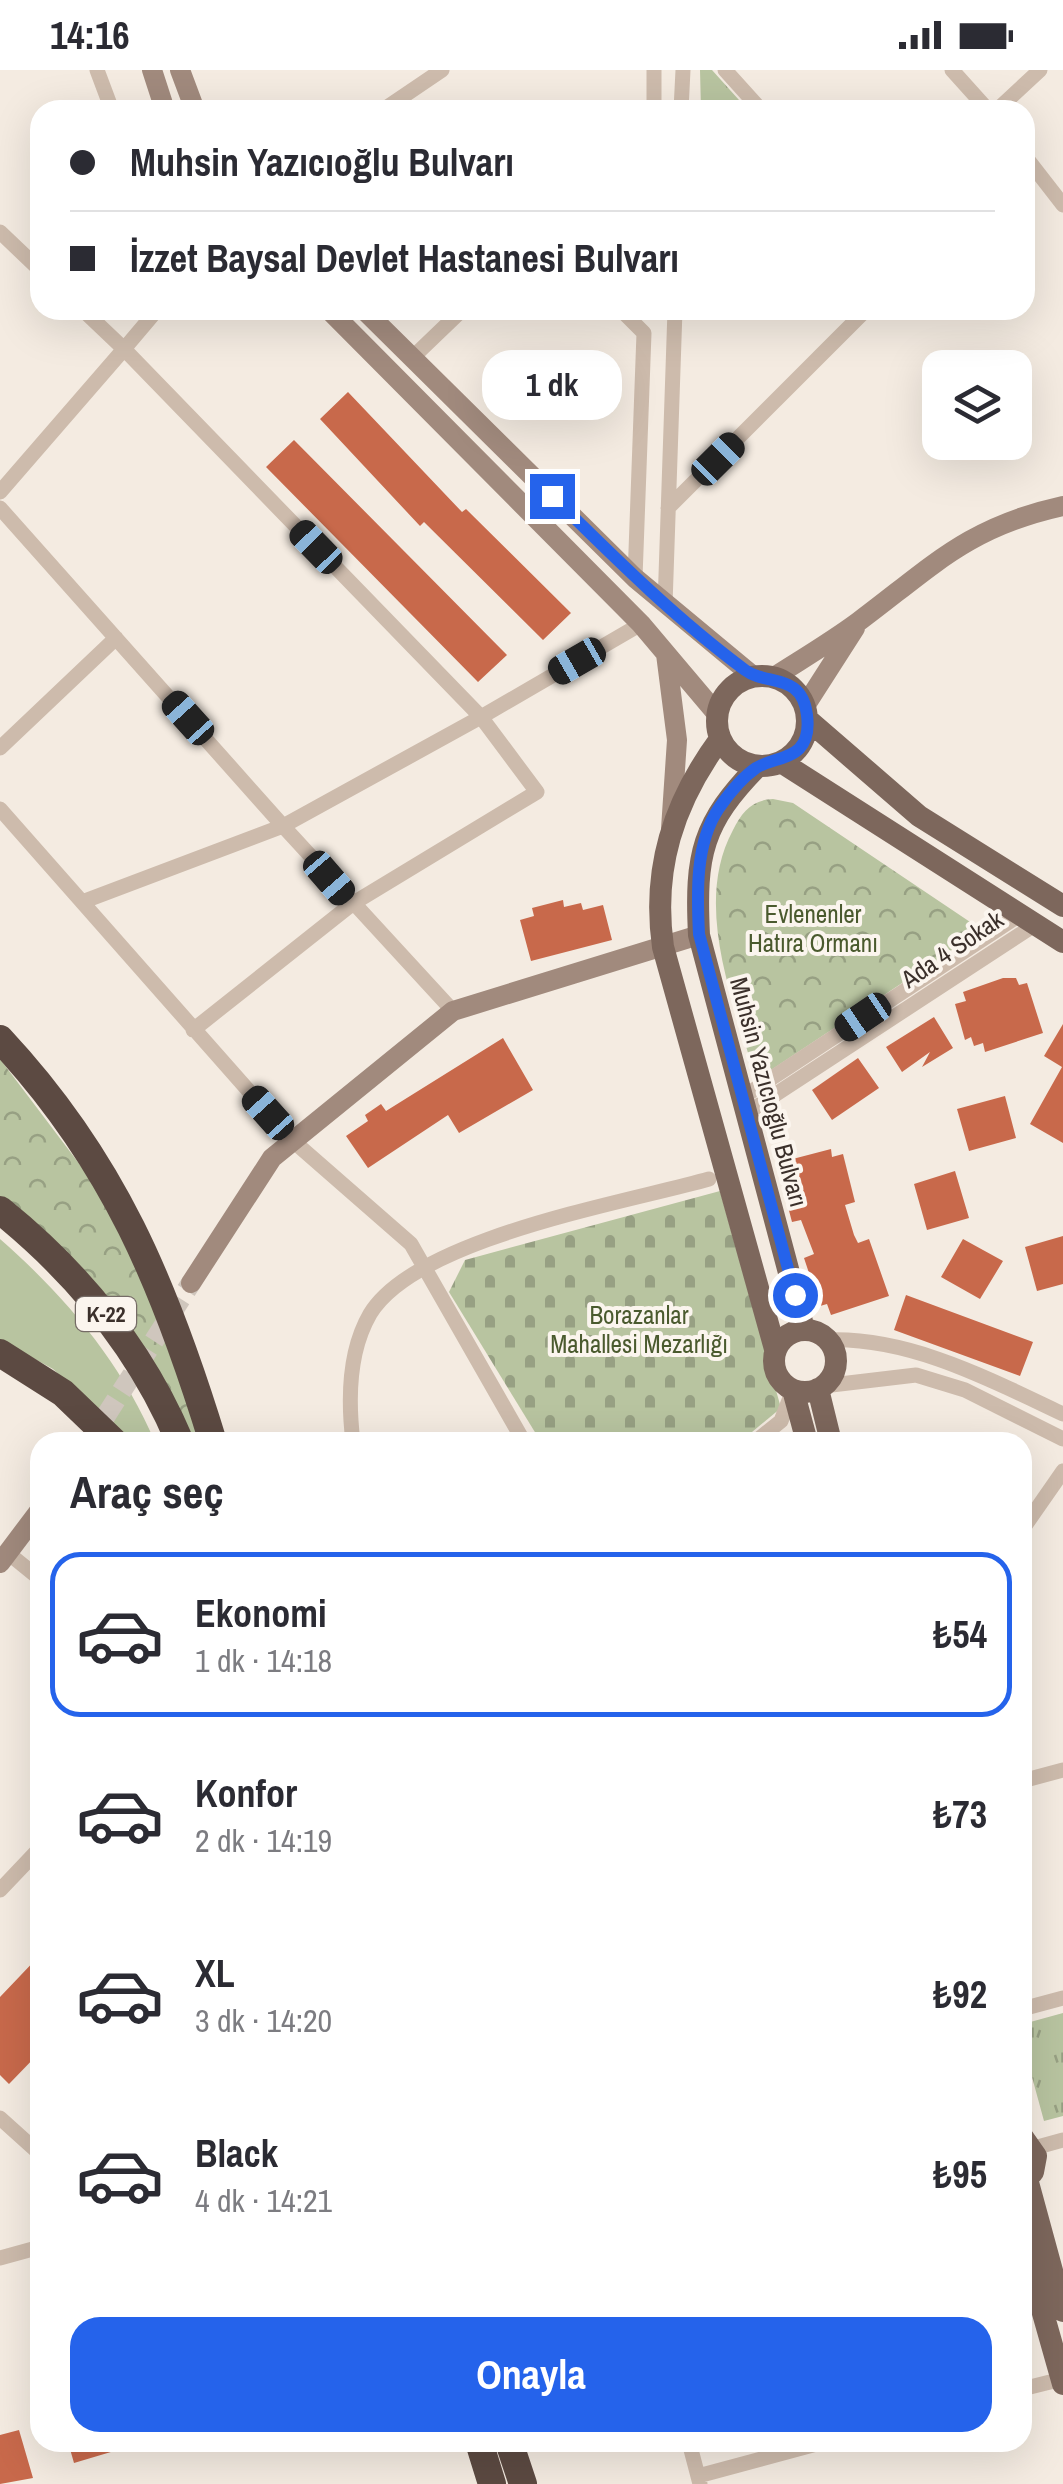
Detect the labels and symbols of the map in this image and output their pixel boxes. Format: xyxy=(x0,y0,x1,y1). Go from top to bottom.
callout: 1 dk xyxy=(482,351,622,421)
car xyxy=(686,427,750,491)
route end xyxy=(530,474,575,519)
car xyxy=(284,515,348,579)
car xyxy=(544,633,610,689)
car xyxy=(157,686,219,750)
car xyxy=(298,846,360,910)
park label: Evlenenler Hatıra Ormanı xyxy=(748,897,878,960)
street label: Ada 4 Sokak xyxy=(893,902,1010,996)
street label: Muhsin Yazıcıoğlu Bulvarı xyxy=(722,973,816,1211)
car xyxy=(830,988,896,1046)
car xyxy=(237,1081,299,1145)
route start xyxy=(773,1273,818,1318)
road number: K-22 xyxy=(76,1297,136,1331)
park label: Borazanlar Mahallesi Mezarlığı xyxy=(550,1298,728,1361)

